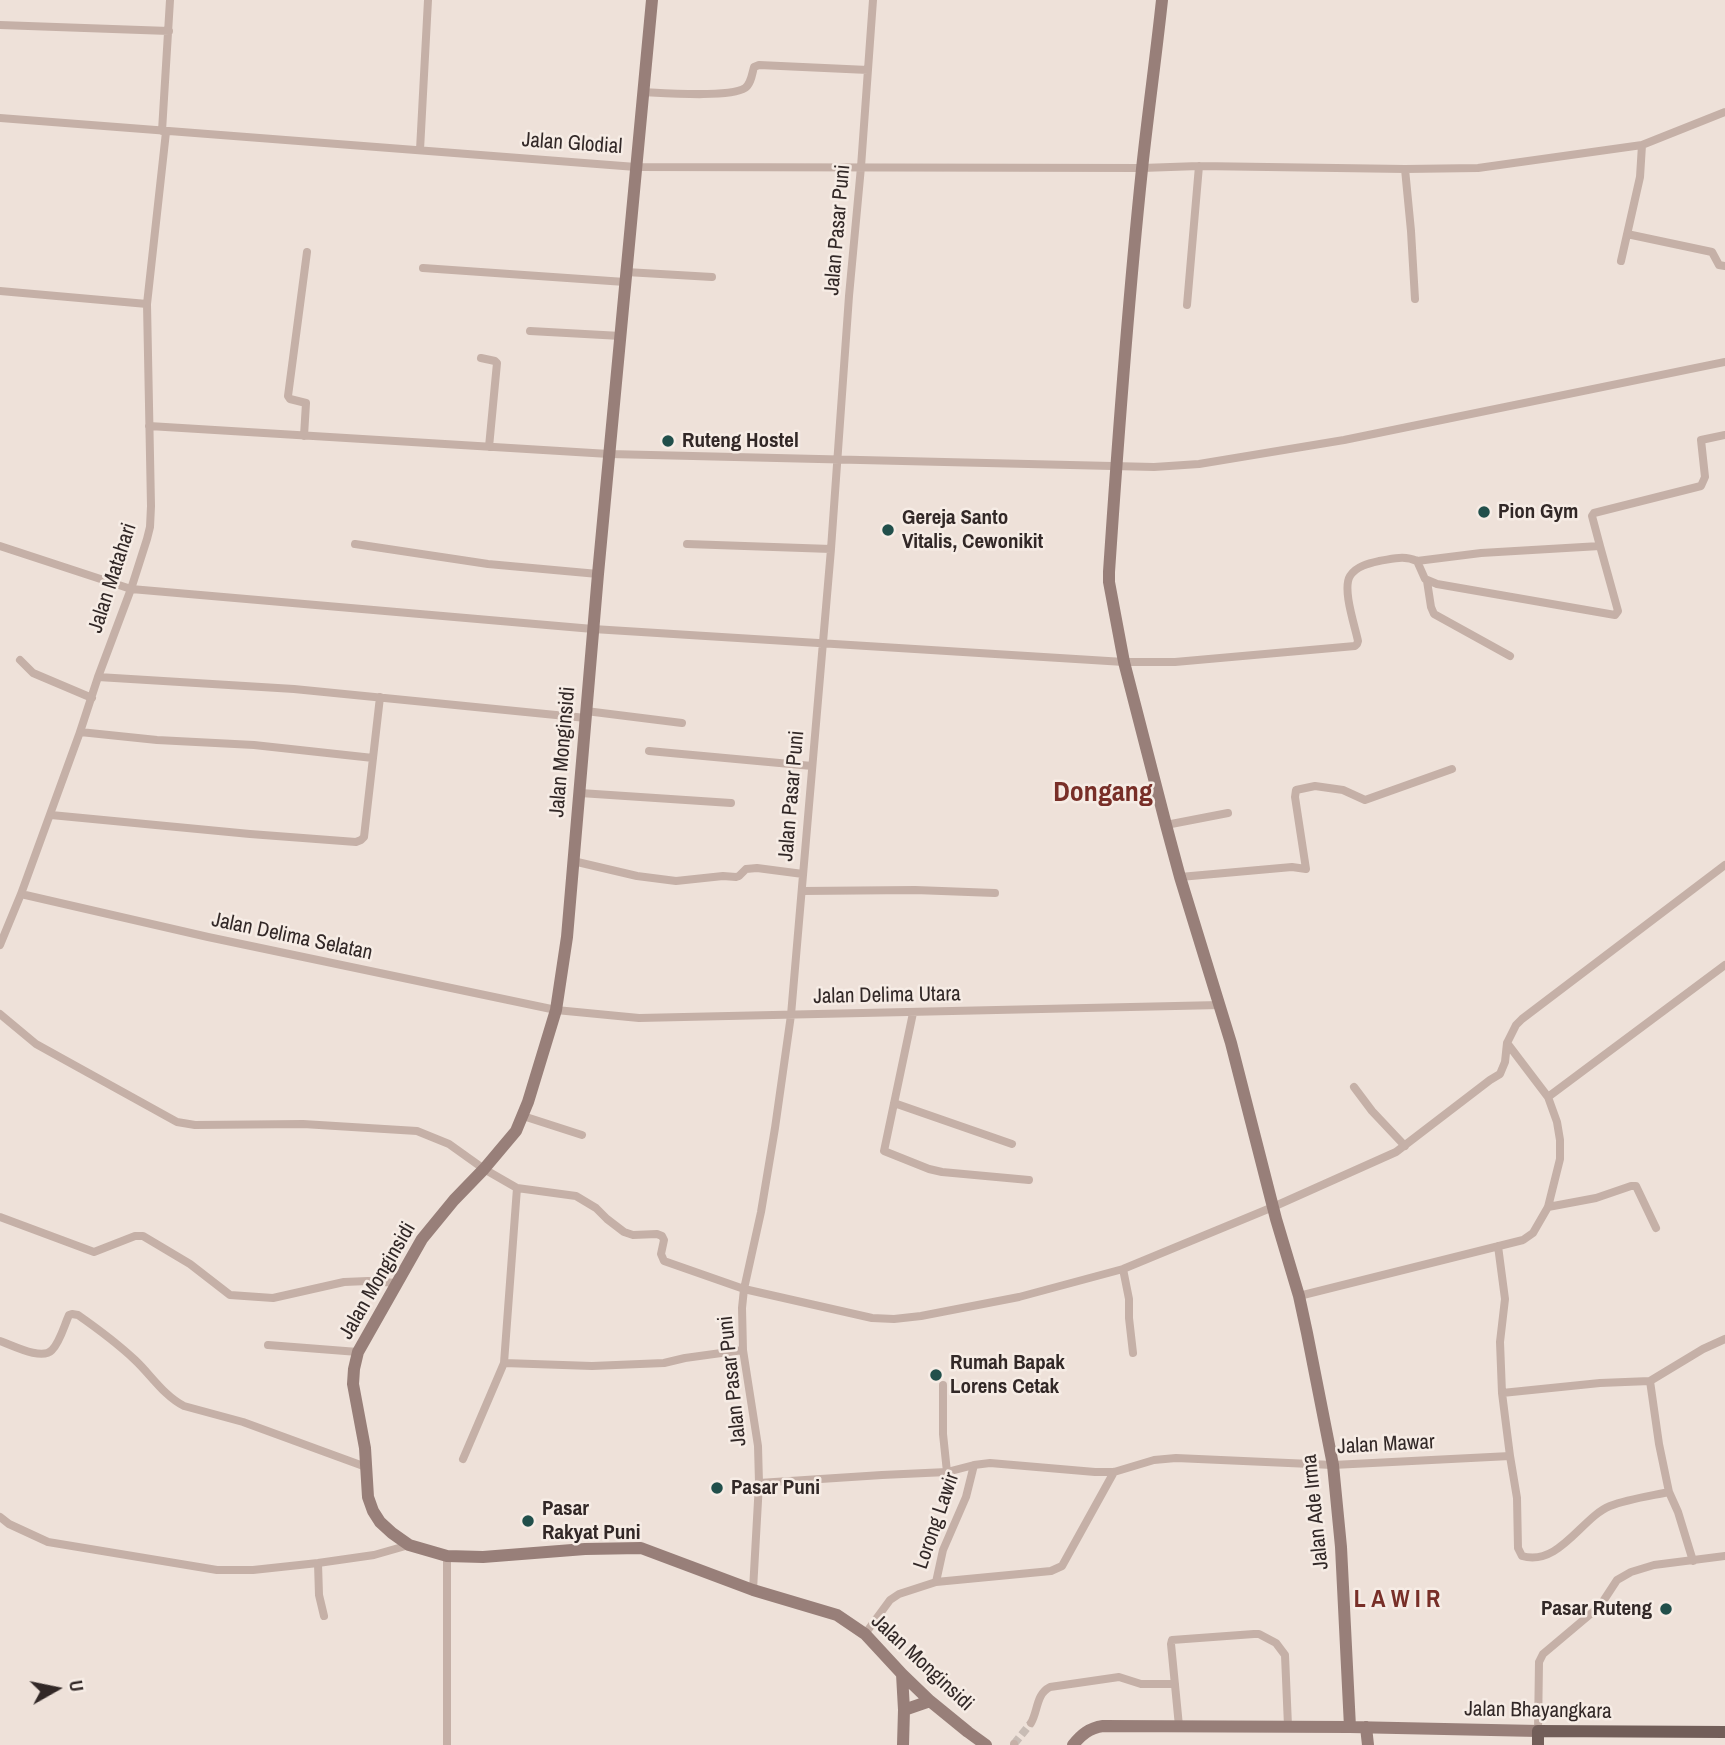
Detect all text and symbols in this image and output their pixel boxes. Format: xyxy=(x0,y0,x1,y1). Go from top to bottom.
street label: Jalan Glodial xyxy=(521,128,623,160)
street label: Jalan Pasar Puni xyxy=(820,164,856,296)
place label: Ruteng Hostel xyxy=(682,428,799,454)
marker: Ruteng Hostel xyxy=(660,433,676,449)
place label: Pion Gym xyxy=(1498,499,1578,525)
marker: Pion Gym xyxy=(1476,504,1492,520)
place label: Gereja Santo Vitalis, Cewonikit xyxy=(902,505,1043,555)
street label: Jalan Matahari xyxy=(83,520,143,636)
marker: Gereja Santo Vitalis, Cewonikit xyxy=(880,522,896,538)
street label: Jalan Monginsidi xyxy=(545,686,581,818)
street label: Jalan Pasar Puni xyxy=(774,730,810,862)
district label: Dongang xyxy=(1053,776,1153,810)
street label: Jalan Delima Selatan xyxy=(209,908,375,966)
street label: Jalan Delima Utara xyxy=(813,982,961,1010)
street label: Jalan Monginsidi xyxy=(334,1218,422,1344)
street label: Jalan Pasar Puni xyxy=(714,1314,752,1448)
place label: Rumah Bapak Lorens Cetak xyxy=(950,1350,1065,1400)
marker: Rumah Bapak Lorens Cetak xyxy=(928,1367,944,1383)
street label: Jalan Mawar xyxy=(1337,1430,1435,1460)
street label: Jalan Ade Irma xyxy=(1297,1453,1335,1571)
street label: Lorong Lawir xyxy=(909,1469,965,1573)
place label: Pasar Puni xyxy=(731,1475,820,1501)
marker: Pasar Puni xyxy=(709,1480,725,1496)
place label: Pasar Rakyat Puni xyxy=(542,1496,641,1546)
marker: Pasar Rakyat Puni xyxy=(520,1513,536,1529)
district label: L A W I R xyxy=(1354,1587,1440,1615)
place label: Pasar Ruteng xyxy=(1541,1596,1652,1622)
marker: Pasar Ruteng xyxy=(1658,1601,1674,1617)
street label: Jalan Monginsidi xyxy=(865,1609,979,1717)
north arrow xyxy=(21,1654,91,1724)
text: U xyxy=(63,1678,90,1693)
street label: Jalan Bhayangkara xyxy=(1464,1697,1612,1725)

